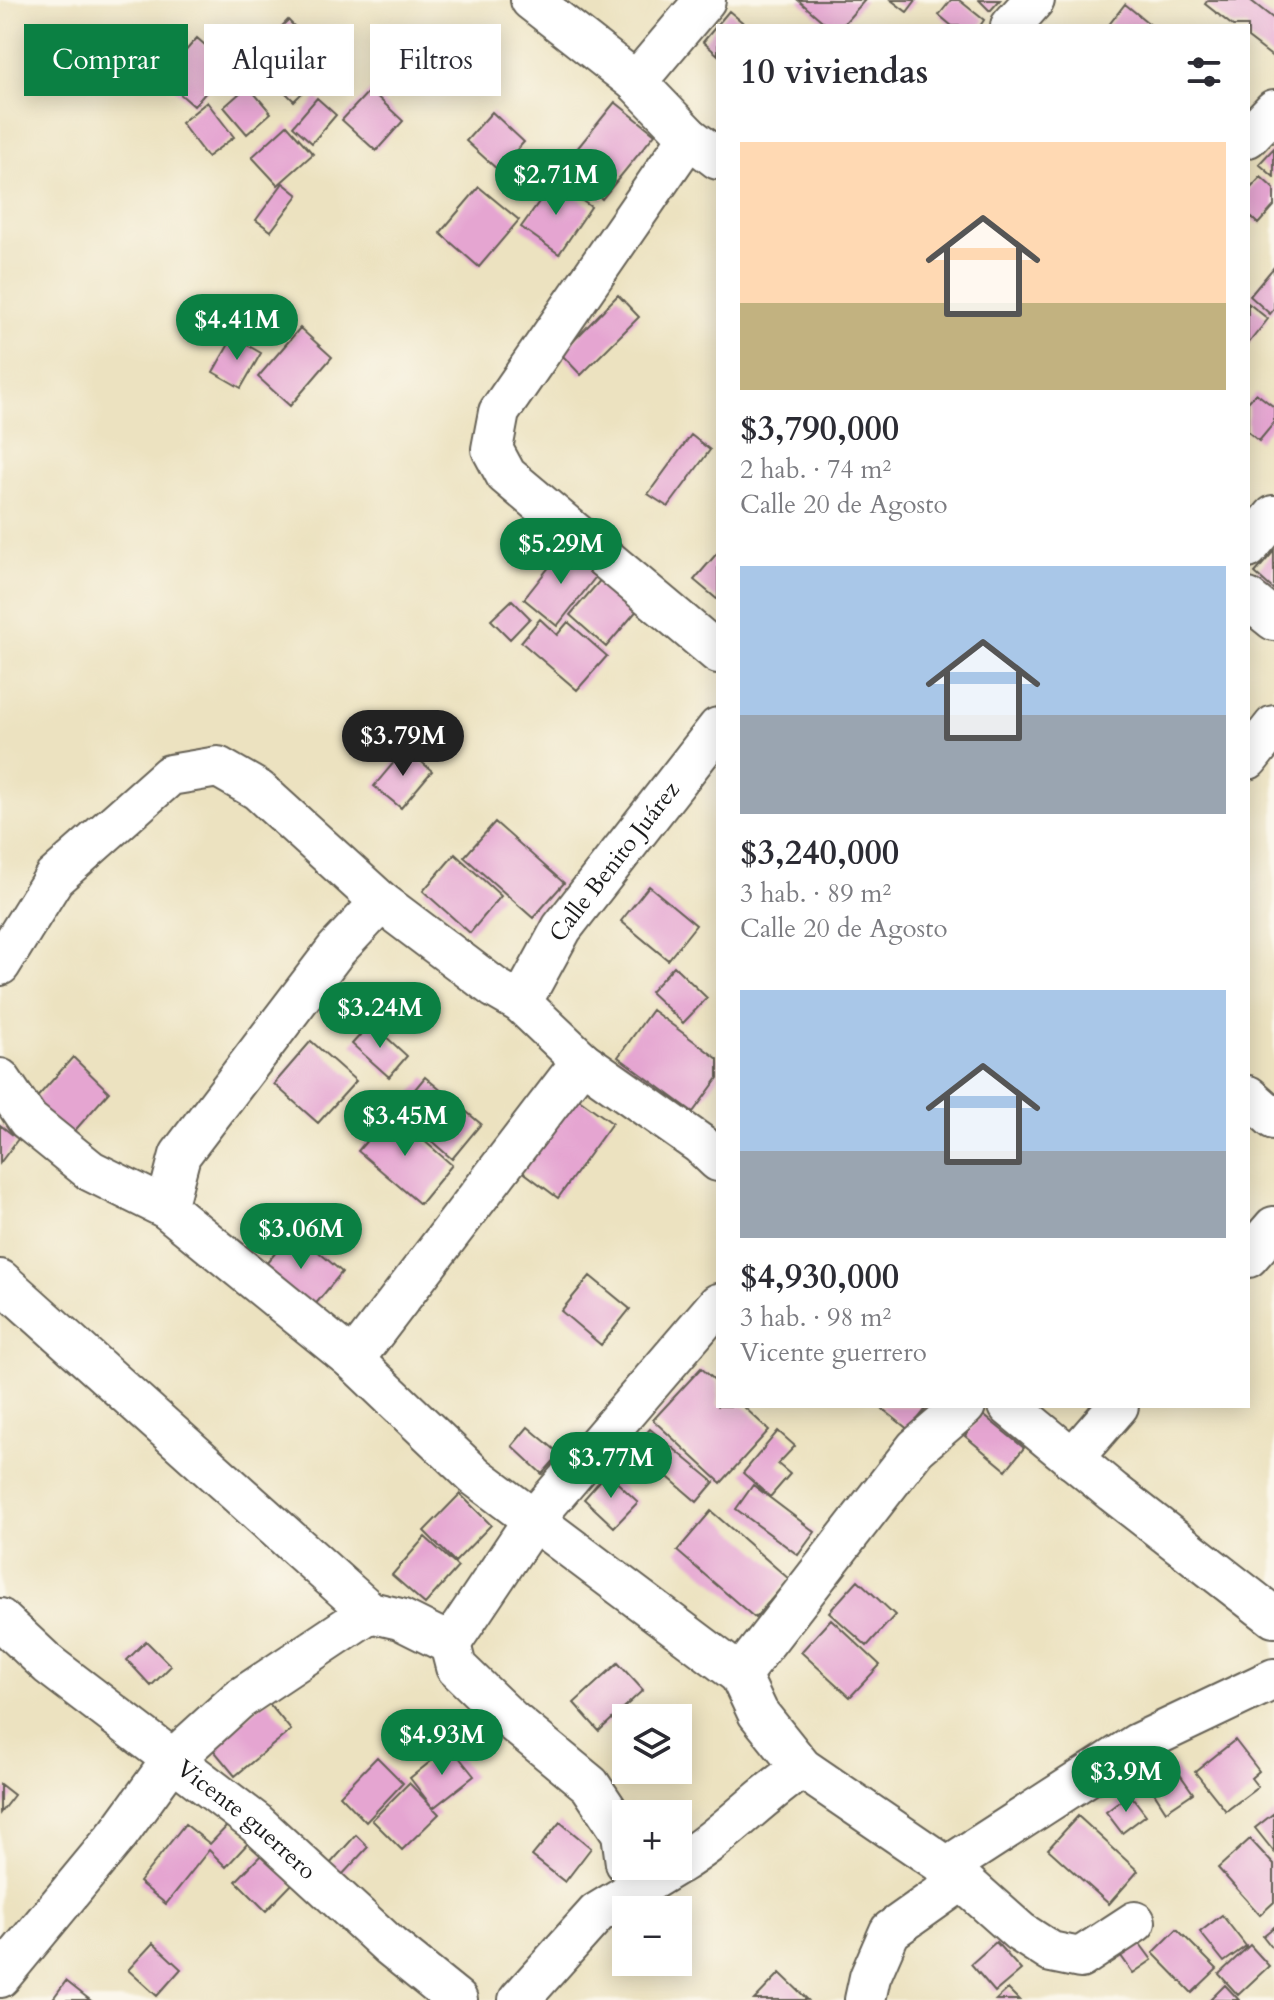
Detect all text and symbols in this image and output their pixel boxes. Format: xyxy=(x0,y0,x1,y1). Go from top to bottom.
chip: Comprar xyxy=(24,24,188,96)
chip: Alquilar xyxy=(204,24,354,96)
chip: Filtros xyxy=(370,24,501,96)
text: 10 viviendas xyxy=(740,49,928,95)
icon: filters xyxy=(1182,50,1226,94)
pin: $2.71M xyxy=(491,149,621,217)
text: $2.71M xyxy=(513,157,599,192)
icon: home xyxy=(911,194,1055,338)
pin: $4.41M xyxy=(172,294,302,362)
text: $4.41M xyxy=(194,302,280,337)
text: $3,790,000 xyxy=(740,406,899,452)
text: 2 hab. · 74 m² xyxy=(740,452,891,487)
text: Calle 20 de Agosto xyxy=(740,487,947,522)
pin: $5.29M xyxy=(496,518,626,586)
text: $5.29M xyxy=(518,526,604,561)
icon: home xyxy=(911,618,1055,762)
pin: $3.79M xyxy=(338,710,468,778)
text: $3.79M xyxy=(360,718,446,753)
street label: Calle Benito Juárez xyxy=(541,774,687,947)
text: $3,240,000 xyxy=(740,830,899,876)
text: 3 hab. · 89 m² xyxy=(740,876,891,911)
text: Calle 20 de Agosto xyxy=(740,911,947,946)
pin: $3.24M xyxy=(315,982,445,1050)
text: $3.24M xyxy=(337,990,423,1025)
icon: home xyxy=(911,1042,1055,1186)
pin: $3.45M xyxy=(340,1090,470,1158)
text: $3.45M xyxy=(362,1098,448,1133)
pin: $3.06M xyxy=(236,1203,366,1271)
text: $3.06M xyxy=(258,1211,344,1246)
text: $4,930,000 xyxy=(740,1254,899,1300)
text: 3 hab. · 98 m² xyxy=(740,1300,891,1335)
text: Vicente guerrero xyxy=(740,1335,927,1370)
pin: $3.77M xyxy=(546,1432,676,1500)
text: $3.77M xyxy=(568,1440,654,1475)
map controls xyxy=(612,1704,692,1976)
button: layers xyxy=(612,1704,692,1784)
pin: $4.93M xyxy=(377,1709,507,1777)
text: $4.93M xyxy=(399,1717,485,1752)
pin: $3.9M xyxy=(1070,1746,1182,1814)
street label: Vicente guerrero xyxy=(170,1752,324,1887)
text: $3.9M xyxy=(1090,1754,1162,1789)
button: + xyxy=(612,1800,692,1880)
button: − xyxy=(612,1896,692,1976)

